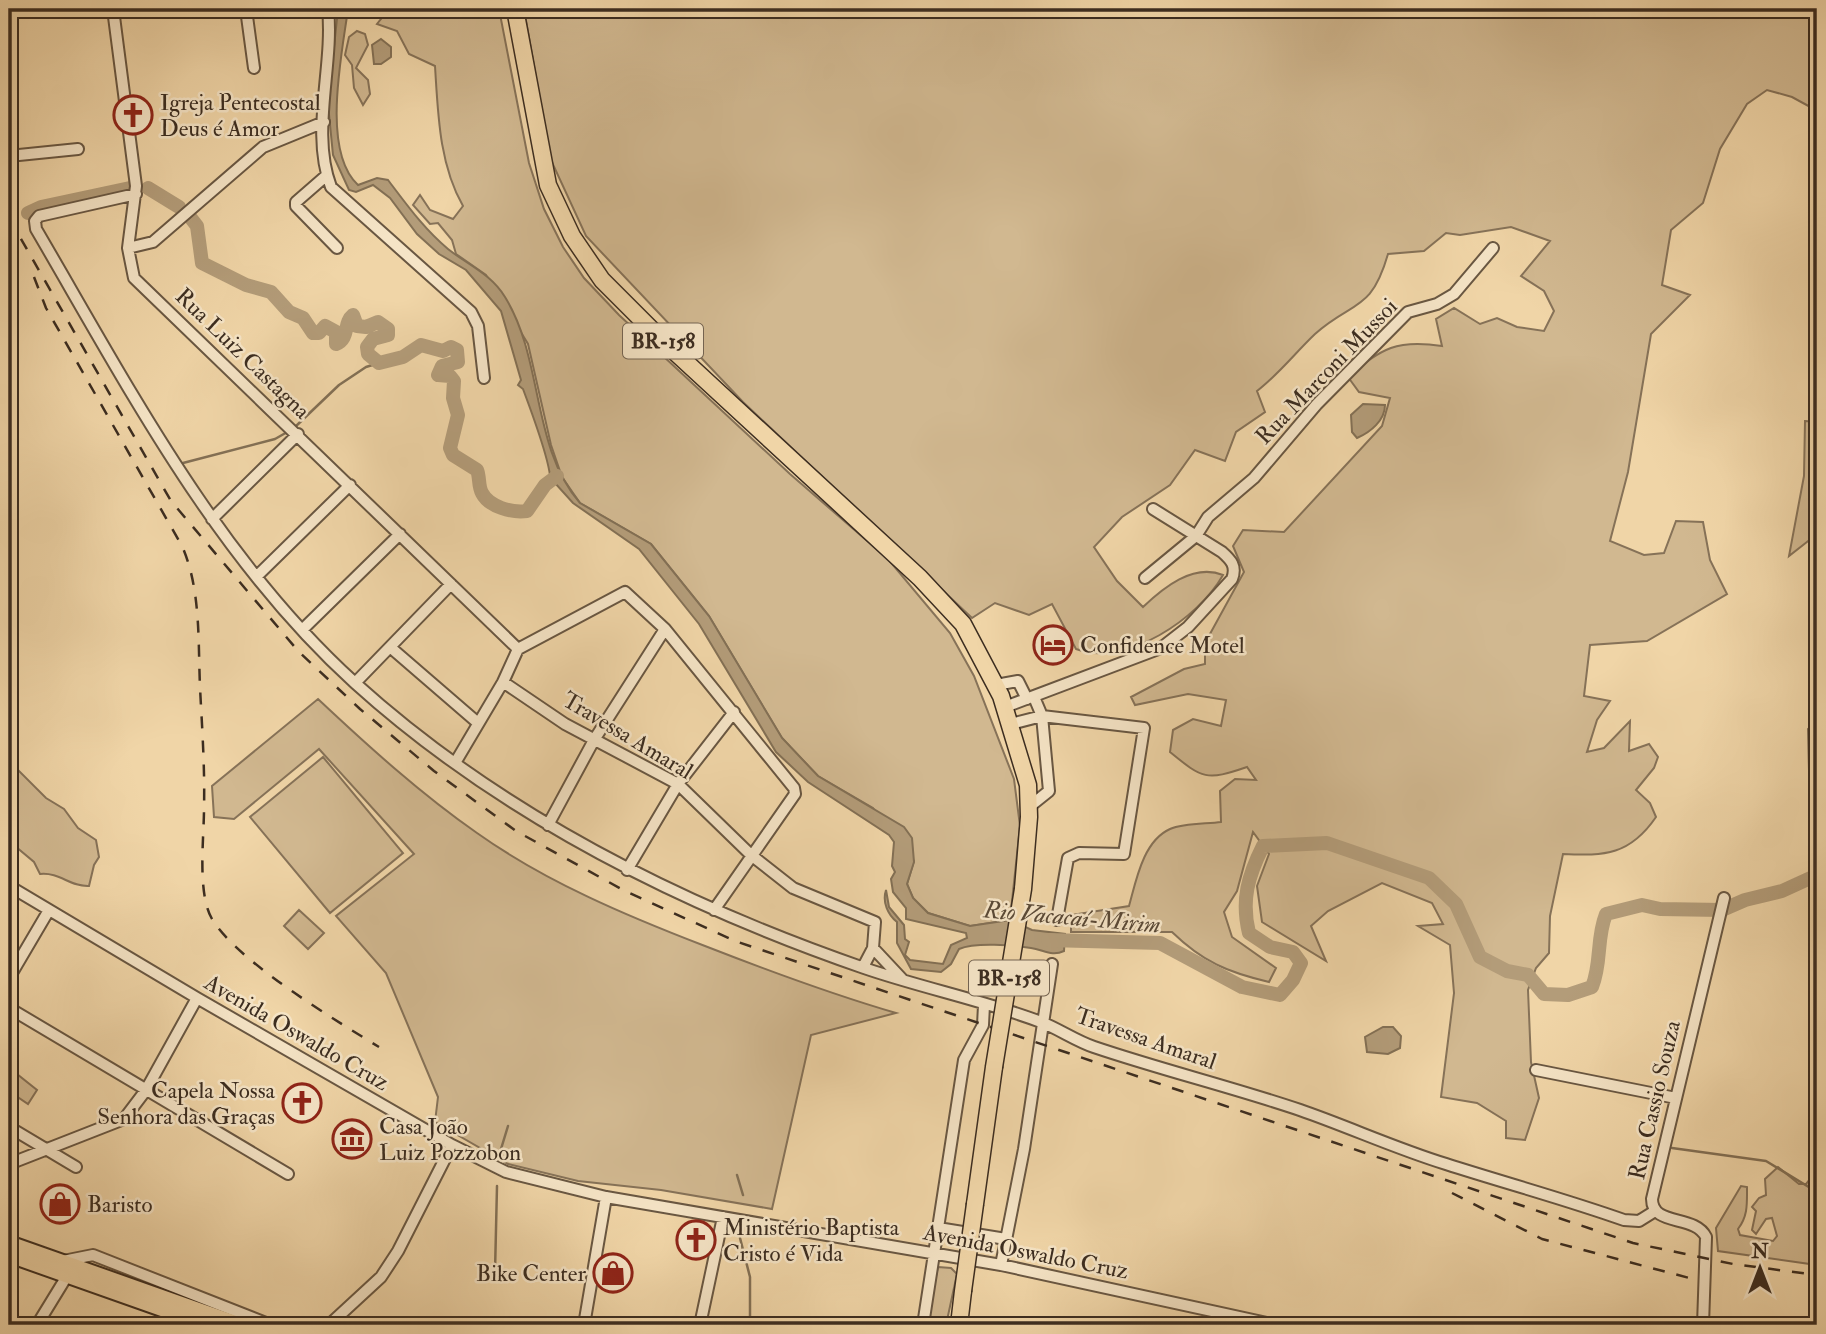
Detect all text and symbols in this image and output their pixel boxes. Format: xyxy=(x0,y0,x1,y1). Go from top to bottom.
place label: Igreja Pentecostal Deus é Amor xyxy=(160,88,321,143)
church icon: Igreja Pentecostal Deus é Amor xyxy=(112,94,154,136)
street label: Rua Luiz Castagna xyxy=(169,282,317,426)
street label: Rua Marconi Mussoi xyxy=(1249,292,1404,451)
road number: BR-158 xyxy=(623,324,703,358)
hotel icon: Confidence Motel xyxy=(1032,624,1074,666)
place label: Confidence Motel xyxy=(1080,631,1245,660)
street label: Travessa Amaral xyxy=(557,685,699,786)
water label: Rio Vacacaí-Mirim xyxy=(981,894,1162,941)
road number: BR-158 xyxy=(969,960,1049,996)
street label: Avenida Oswaldo Cruz xyxy=(198,967,394,1097)
street label: Travessa Amaral xyxy=(1071,1001,1220,1076)
street label: Rua Cassio Souza xyxy=(1622,1017,1687,1183)
place label: Capela Nossa Senhora das Graças xyxy=(97,1076,276,1131)
church icon: Capela Nossa Senhora das Graças xyxy=(281,1082,323,1124)
place label: Casa João Luiz Pozzobon xyxy=(379,1112,521,1167)
museum icon: Casa João Luiz Pozzobon xyxy=(331,1118,373,1160)
shop icon: Baristo xyxy=(39,1183,81,1225)
place label: Baristo xyxy=(87,1190,153,1219)
place label: Ministério Baptista Cristo é Vida xyxy=(723,1213,900,1268)
street label: Avenida Oswaldo Cruz xyxy=(920,1217,1131,1286)
church icon: Ministério Baptista Cristo é Vida xyxy=(675,1219,717,1261)
north arrow xyxy=(1724,1232,1794,1302)
text: N xyxy=(1750,1240,1769,1264)
shop icon: Bike Center xyxy=(592,1252,634,1294)
place label: Bike Center xyxy=(476,1259,586,1288)

